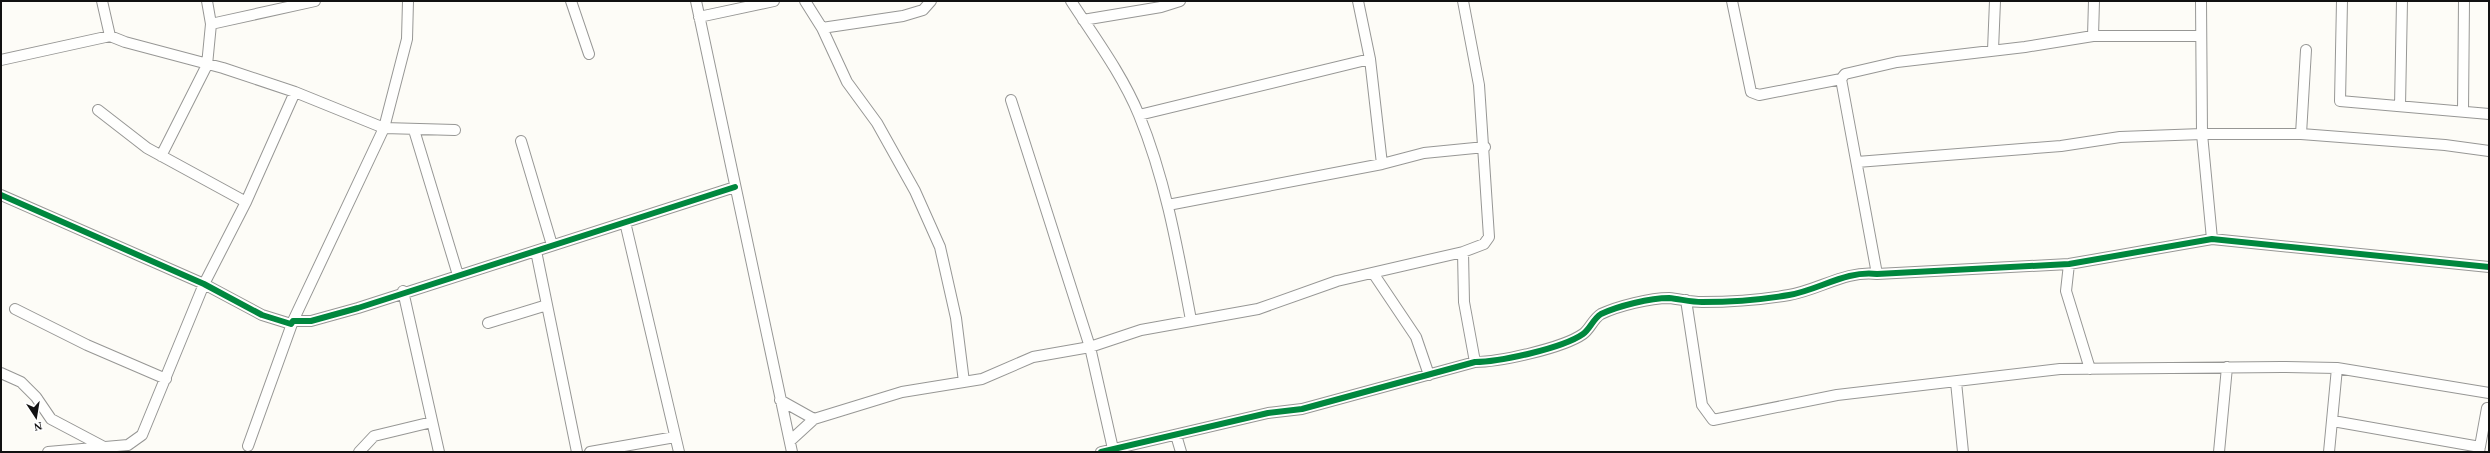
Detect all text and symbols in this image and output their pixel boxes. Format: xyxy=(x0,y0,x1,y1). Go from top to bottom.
north arrow xyxy=(16,397,56,437)
text: N xyxy=(33,420,43,433)

